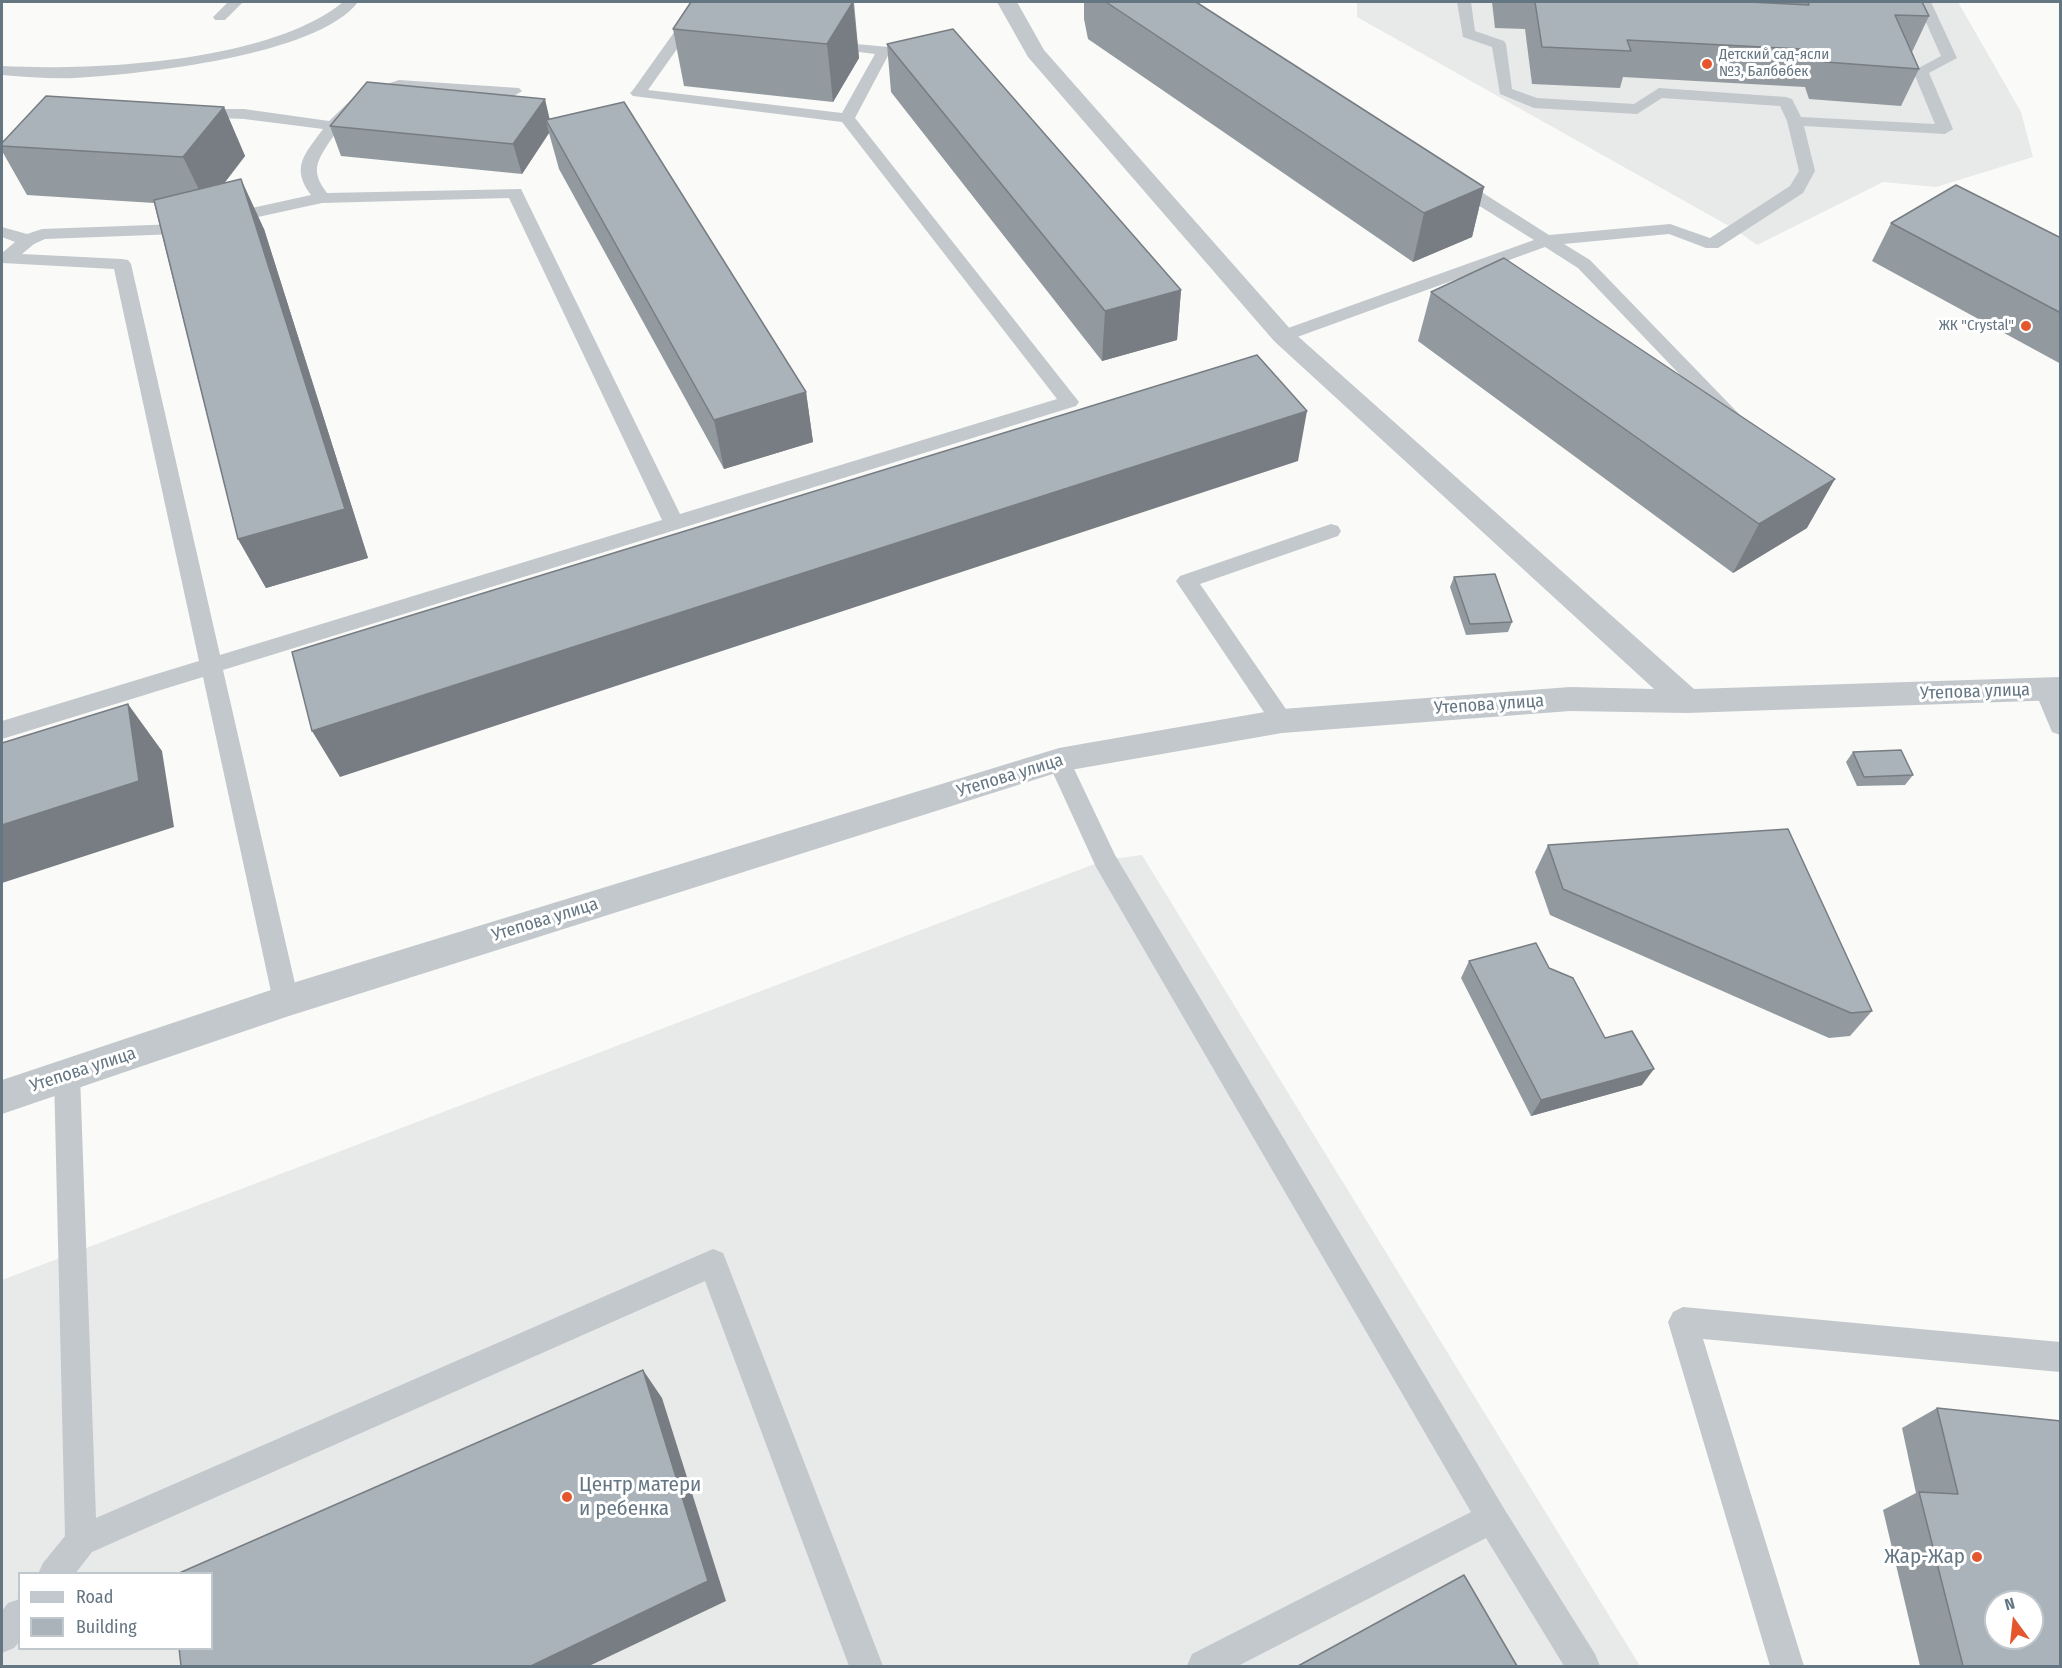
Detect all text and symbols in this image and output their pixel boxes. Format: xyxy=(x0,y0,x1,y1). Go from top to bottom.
place label: Детский сад-ясли №3, Балбөбек xyxy=(1719,46,1829,81)
marker: Детский сад-ясли №3, Балбөбек xyxy=(1700,57,1714,71)
place label: ЖК "Crystal" xyxy=(1939,317,2014,335)
marker: ЖК "Crystal" xyxy=(2019,319,2033,333)
street label: Утепова улица xyxy=(1920,679,2030,705)
street label: Утепова улица xyxy=(1433,690,1545,720)
street label: Утепова улица xyxy=(954,750,1066,802)
street label: Утепова улица xyxy=(489,894,601,946)
street label: Утепова улица xyxy=(27,1043,139,1097)
place label: Центр матери и ребенка xyxy=(579,1472,701,1522)
marker: Центр матери и ребенка xyxy=(560,1490,574,1504)
place label: Жар-Жар xyxy=(1884,1544,1965,1570)
marker: Жар-Жар xyxy=(1970,1550,1984,1564)
legend xyxy=(18,1572,213,1650)
text: Road xyxy=(76,1586,113,1608)
north arrow xyxy=(1984,1590,2044,1650)
text: N xyxy=(2003,1594,2017,1614)
text: Building xyxy=(76,1616,137,1638)

